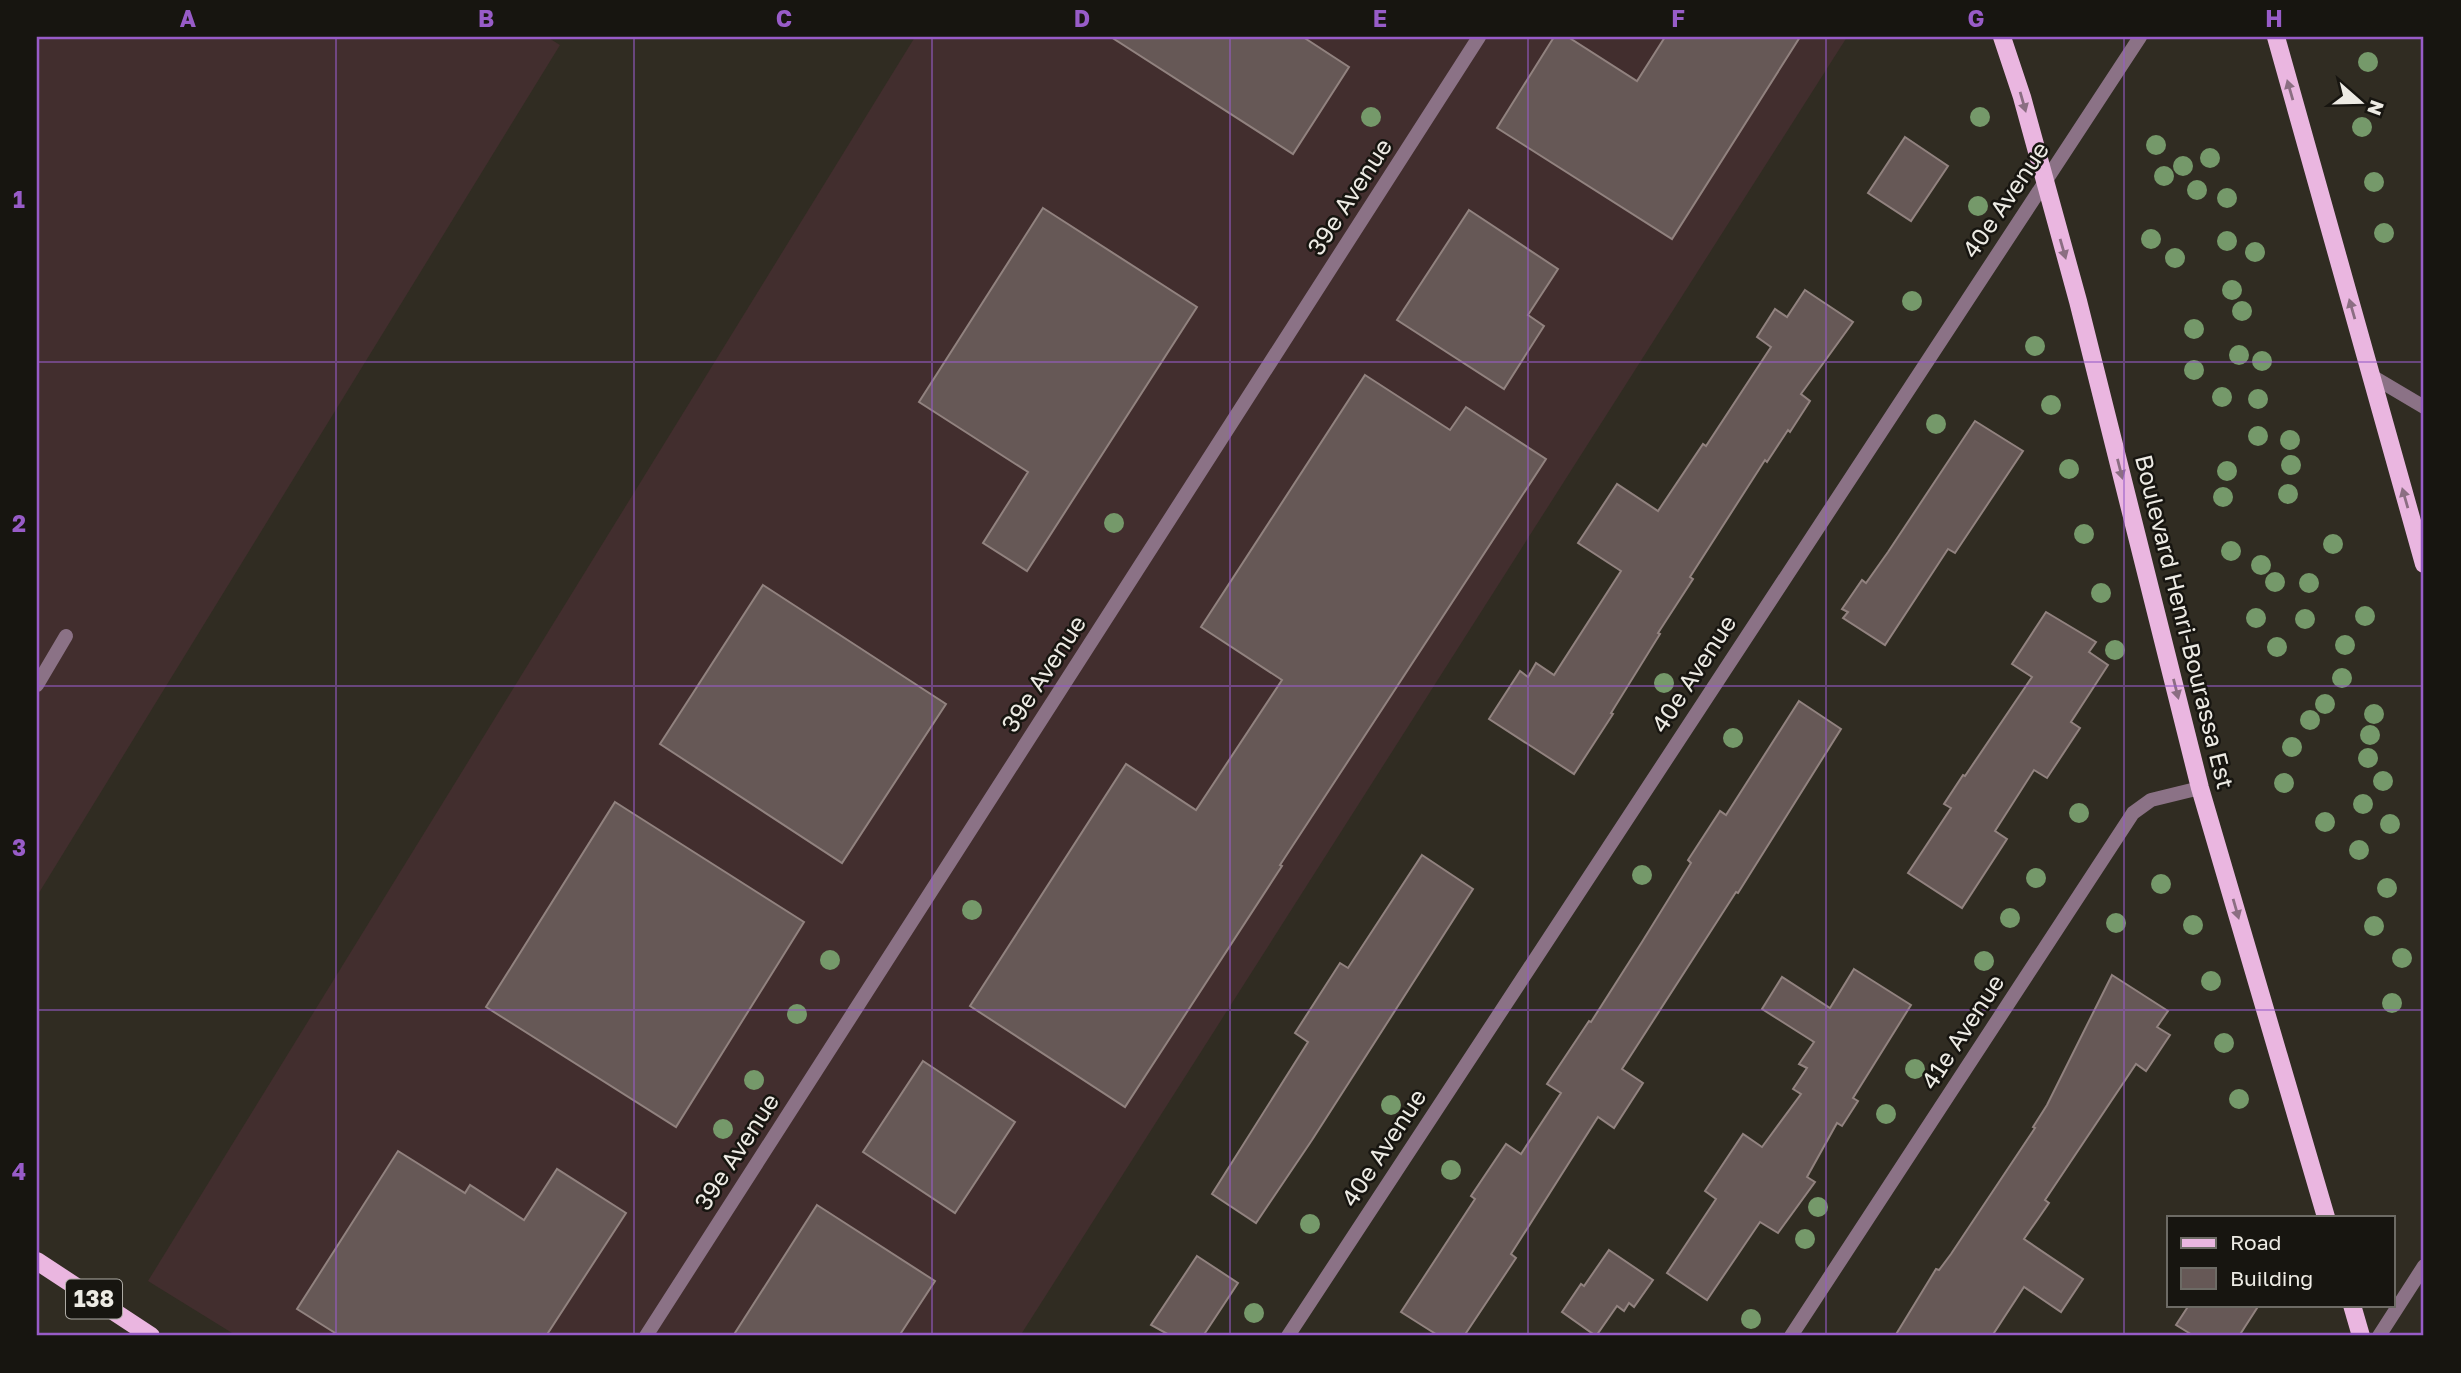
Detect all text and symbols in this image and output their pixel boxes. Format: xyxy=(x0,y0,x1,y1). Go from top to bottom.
text: A xyxy=(180,4,197,32)
text: B xyxy=(478,4,494,32)
text: C xyxy=(776,4,792,32)
text: D xyxy=(1074,4,1090,32)
text: E xyxy=(1373,4,1387,32)
text: F xyxy=(1671,4,1685,32)
text: G xyxy=(1968,4,1984,32)
text: H xyxy=(2265,4,2283,32)
north arrow xyxy=(2324,66,2394,136)
one-way arrow xyxy=(2285,79,2295,100)
one-way arrow xyxy=(2019,91,2029,112)
text: N xyxy=(2363,97,2390,119)
street label: 39e Avenue xyxy=(1300,132,1397,260)
street label: 40e Avenue xyxy=(1955,135,2054,263)
text: 1 xyxy=(13,185,25,213)
one-way arrow xyxy=(2059,238,2069,259)
one-way arrow xyxy=(2346,298,2356,319)
street label: Boulevard Henri-Bourassa Est xyxy=(2130,451,2241,792)
one-way arrow xyxy=(2115,458,2126,480)
one-way arrow xyxy=(2400,487,2410,508)
text: 2 xyxy=(12,509,26,537)
street label: 39e Avenue xyxy=(994,609,1091,737)
street label: 40e Avenue xyxy=(1644,609,1741,737)
one-way arrow xyxy=(2171,679,2182,701)
text: 3 xyxy=(12,833,26,861)
one-way arrow xyxy=(2231,899,2241,920)
street label: 41e Avenue xyxy=(1914,968,2010,1094)
street label: 40e Avenue xyxy=(1334,1083,1431,1211)
street label: 39e Avenue xyxy=(687,1087,784,1215)
text: 4 xyxy=(12,1157,26,1185)
legend xyxy=(2167,1216,2394,1306)
text: Road xyxy=(2230,1229,2281,1255)
text: Building xyxy=(2230,1265,2313,1291)
road number: 138 xyxy=(66,1280,122,1318)

